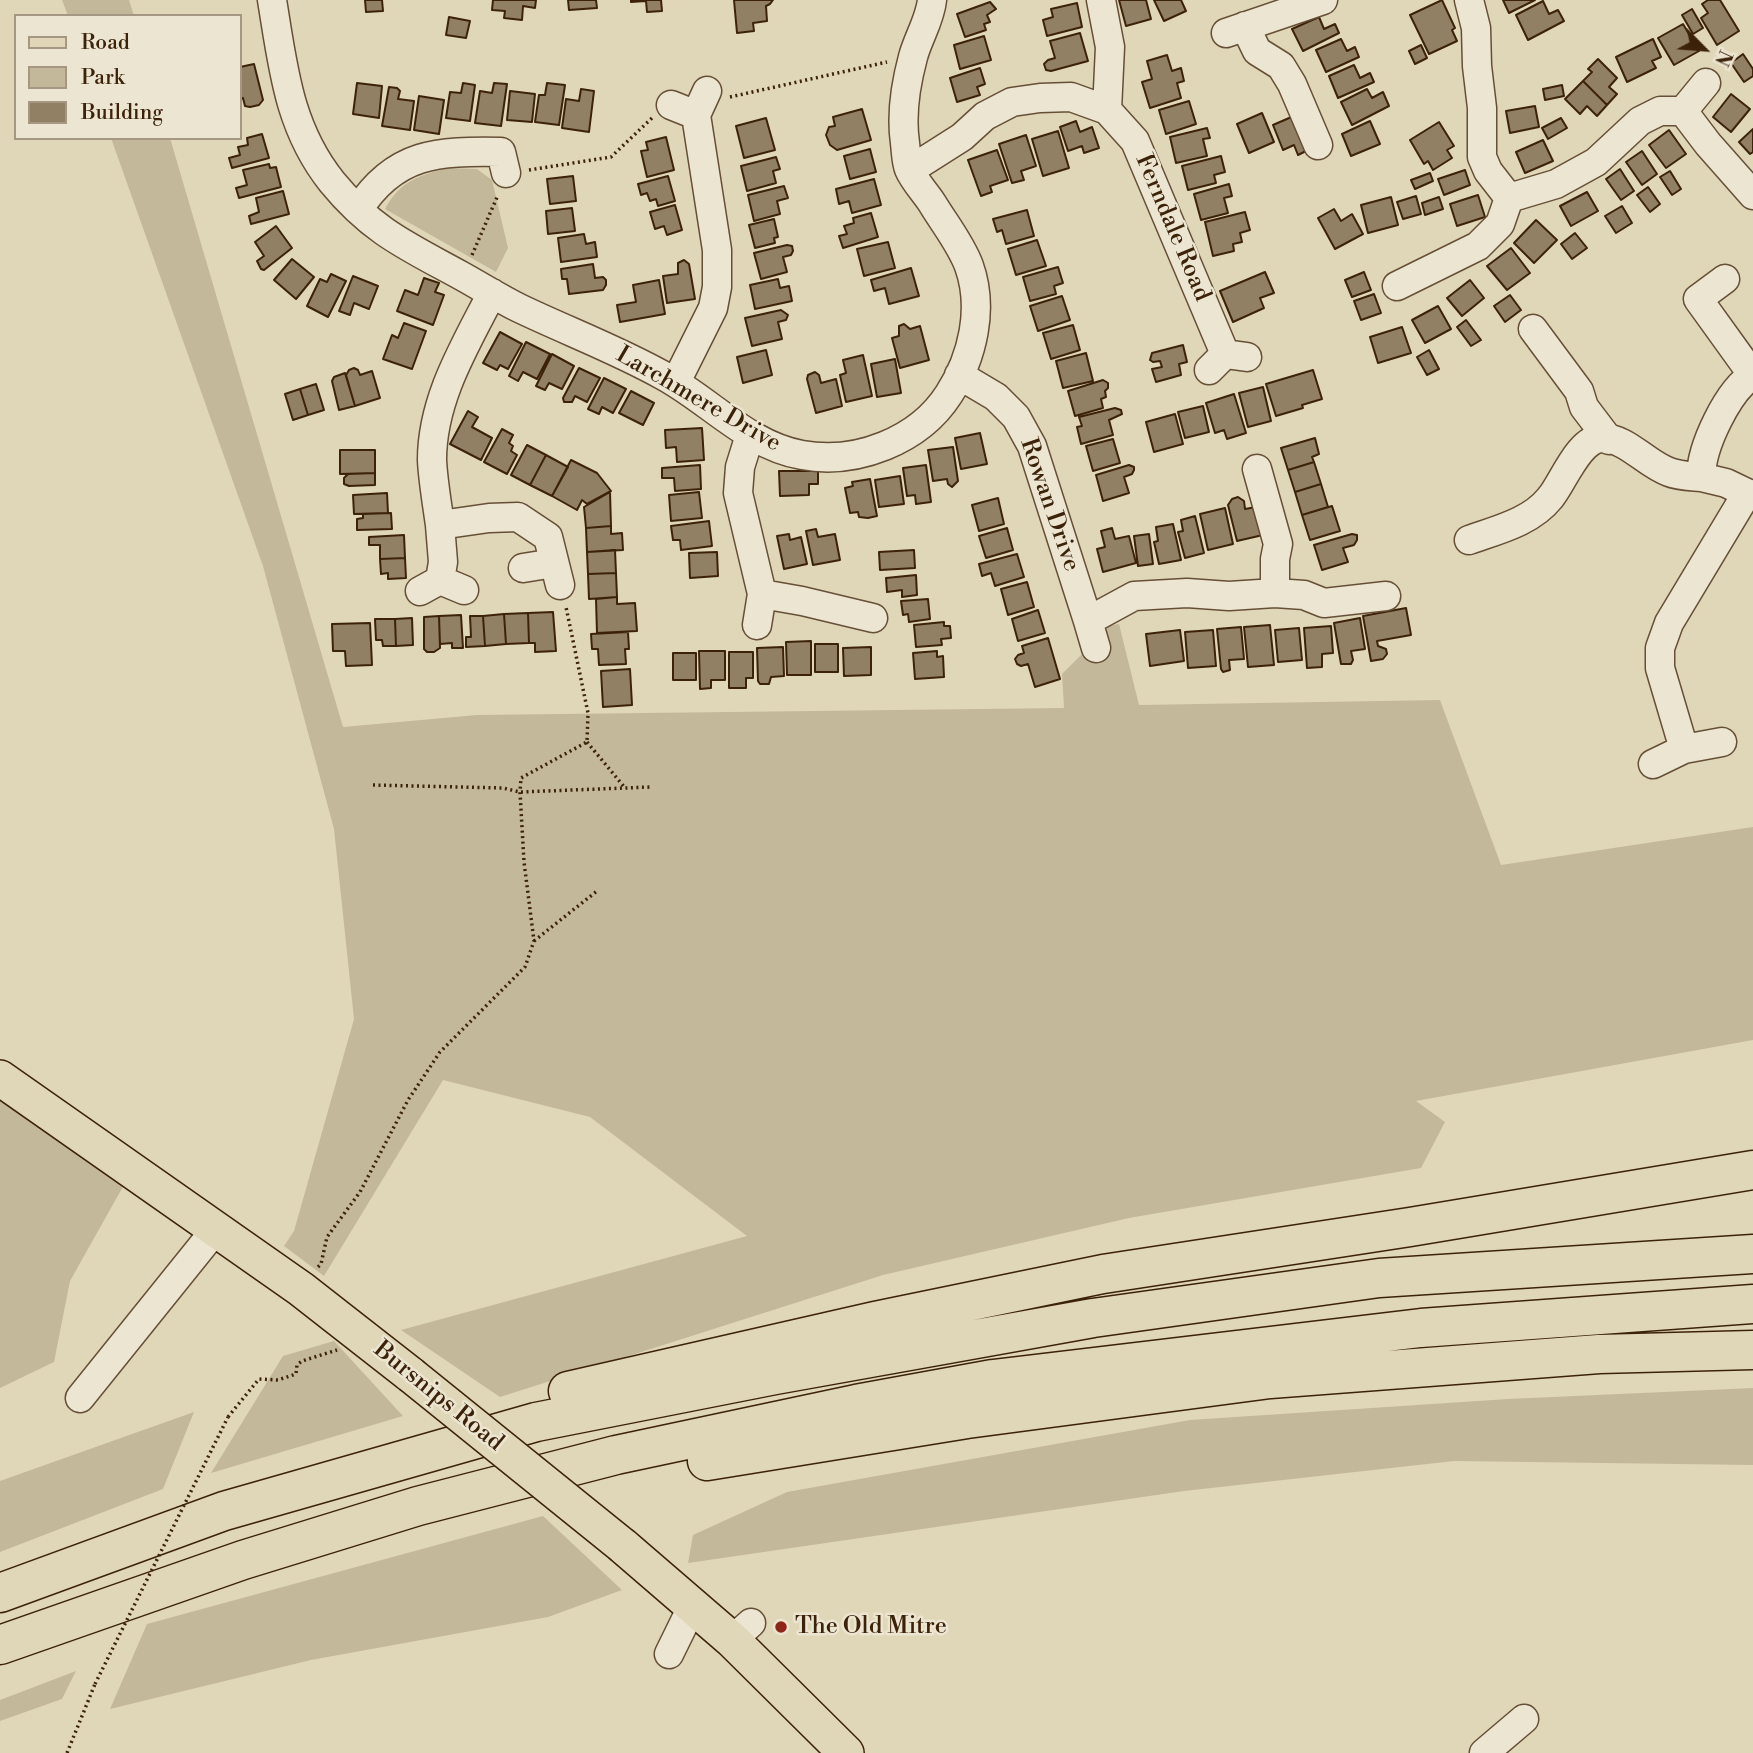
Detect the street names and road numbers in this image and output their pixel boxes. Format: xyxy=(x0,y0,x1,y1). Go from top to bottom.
street label: Ferndale Road xyxy=(1128,150,1216,306)
street label: Larchmere Drive xyxy=(610,341,786,459)
street label: Rowan Drive xyxy=(1013,435,1085,575)
street label: Bursnips Road xyxy=(367,1336,509,1458)

